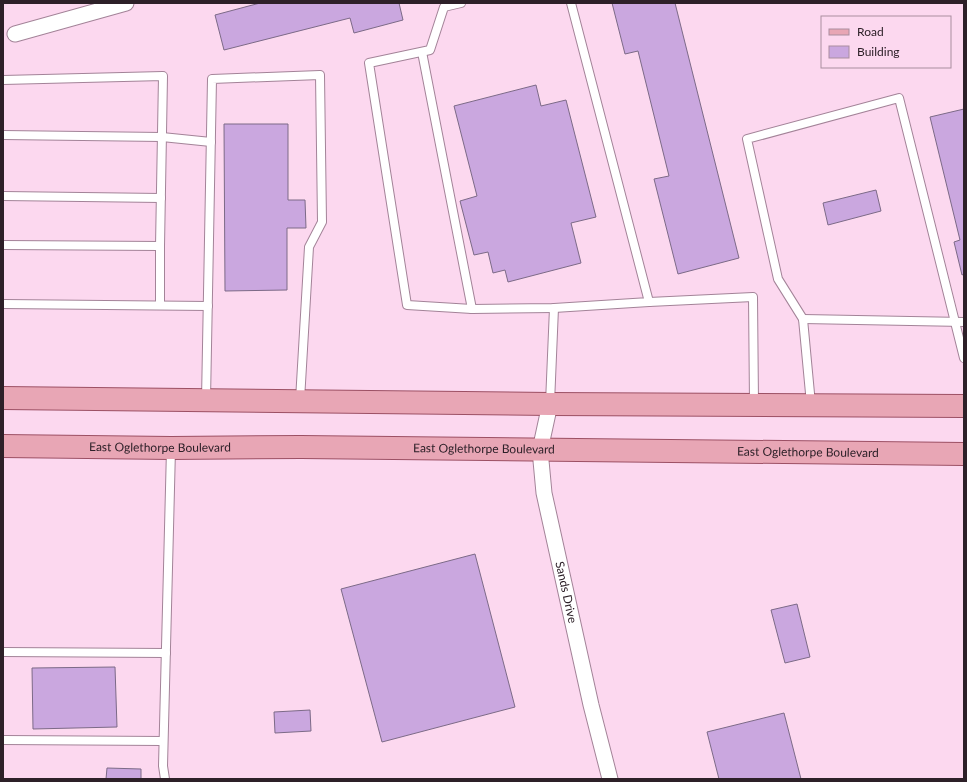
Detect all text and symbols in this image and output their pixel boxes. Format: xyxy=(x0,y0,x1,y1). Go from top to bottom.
legend xyxy=(821,16,951,68)
text: Road xyxy=(857,24,884,39)
text: Building xyxy=(857,44,900,59)
street label: East Oglethorpe Boulevard xyxy=(89,439,231,455)
street label: East Oglethorpe Boulevard xyxy=(413,440,555,457)
street label: East Oglethorpe Boulevard xyxy=(737,444,879,460)
street label: Sands Drive xyxy=(552,560,581,624)

